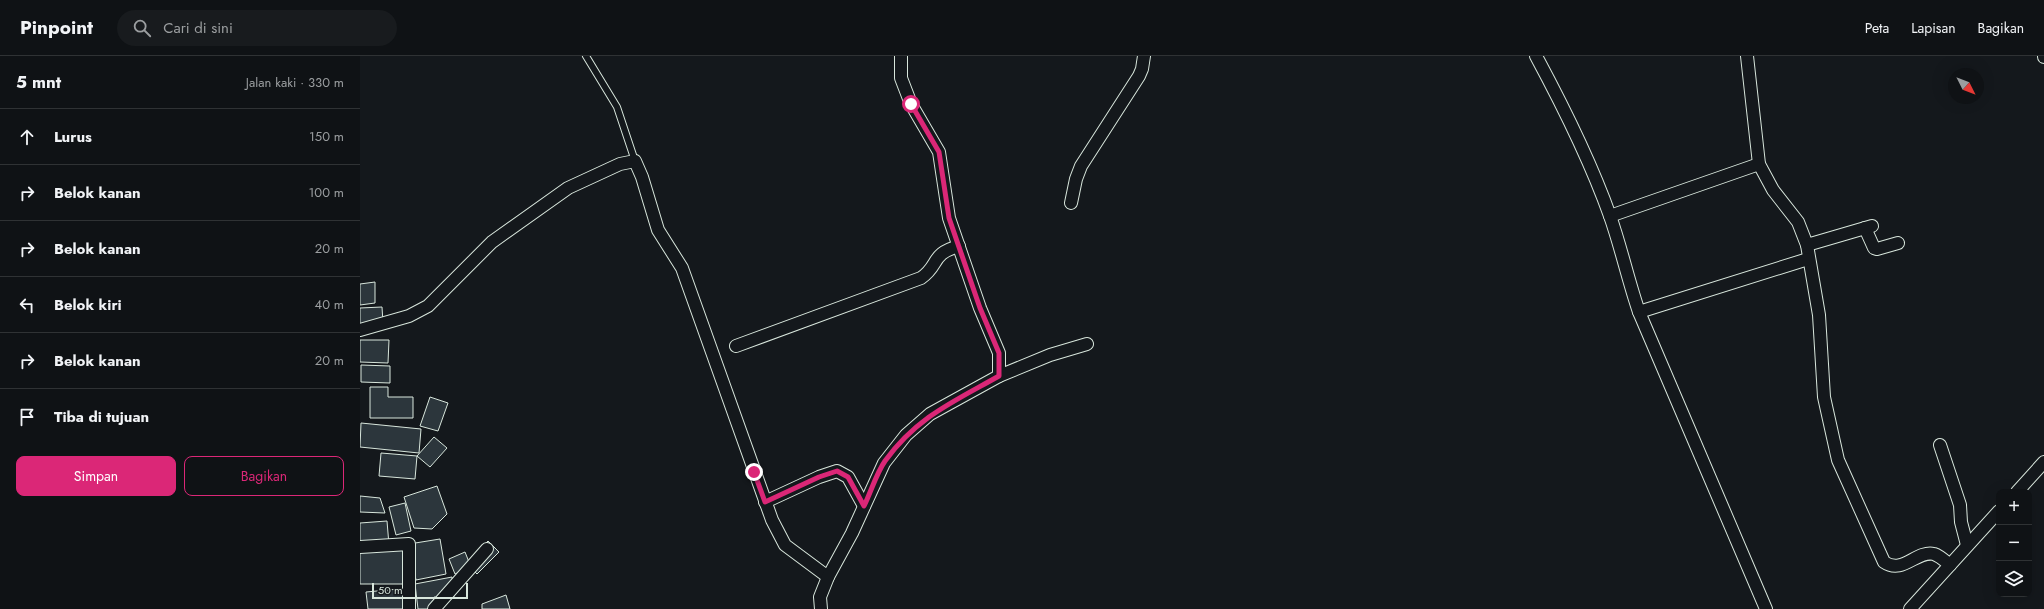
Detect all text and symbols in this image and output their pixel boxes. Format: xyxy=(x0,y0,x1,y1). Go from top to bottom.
search box xyxy=(117,10,397,46)
text: Pinpoint xyxy=(20,14,93,41)
icon: search xyxy=(131,17,153,39)
text: Cari di sini xyxy=(163,17,233,39)
text: Peta xyxy=(1865,18,1889,38)
text: Lapisan xyxy=(1911,18,1956,38)
text: Bagikan xyxy=(1978,18,2024,38)
north arrow xyxy=(1948,68,1984,104)
text: 5 mnt xyxy=(16,70,61,94)
text: Jalan kaki · 330 m xyxy=(246,73,344,92)
route start xyxy=(902,95,920,113)
icon: ahead xyxy=(16,126,38,148)
text: Lurus xyxy=(54,126,92,148)
text: 150 m xyxy=(309,127,344,146)
icon: right xyxy=(16,182,38,204)
text: Belok kanan xyxy=(54,182,141,204)
text: 100 m xyxy=(309,183,344,202)
icon: right xyxy=(16,238,38,260)
text: Belok kanan xyxy=(54,238,141,260)
text: 20 m xyxy=(315,239,344,258)
icon: left xyxy=(16,294,38,316)
text: Belok kiri xyxy=(54,294,122,316)
text: 40 m xyxy=(315,295,344,314)
icon: right xyxy=(16,350,38,372)
text: Belok kanan xyxy=(54,350,141,372)
text: 20 m xyxy=(315,351,344,370)
icon: arrive xyxy=(16,406,38,428)
text: Tiba di tujuan xyxy=(54,406,149,428)
button: Simpan xyxy=(16,456,176,496)
button: Bagikan xyxy=(184,456,344,496)
route end xyxy=(745,463,763,481)
map controls xyxy=(1996,489,2032,597)
button: + xyxy=(1996,489,2032,525)
button: − xyxy=(1996,525,2032,561)
button: layers xyxy=(1996,561,2032,597)
scale bar xyxy=(372,581,468,600)
text: 50 m xyxy=(378,582,403,598)

